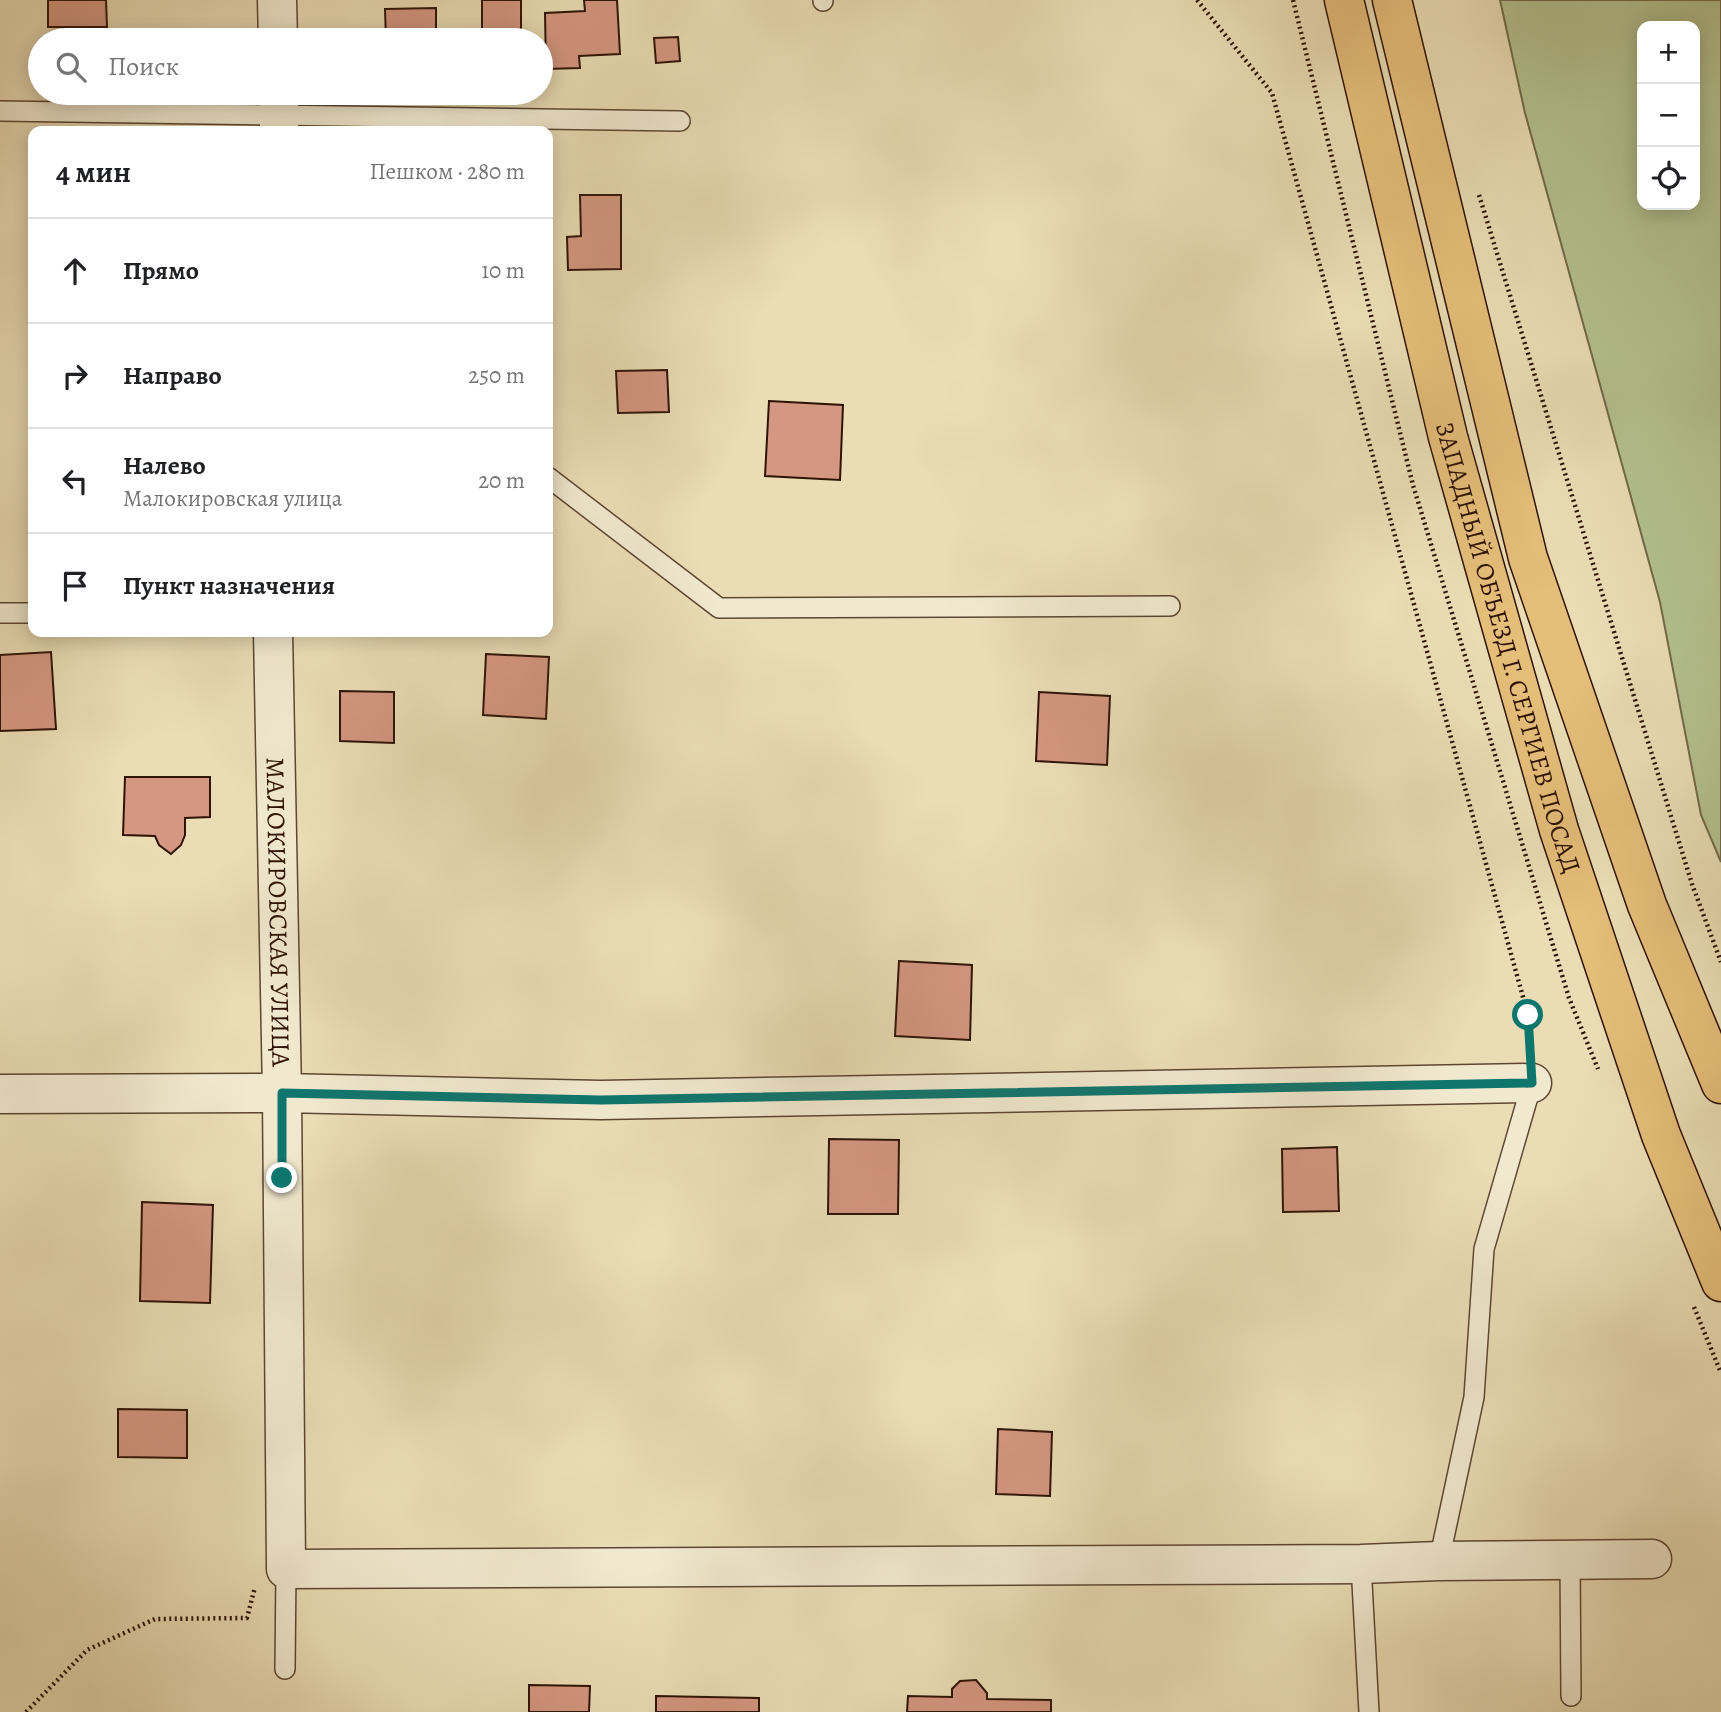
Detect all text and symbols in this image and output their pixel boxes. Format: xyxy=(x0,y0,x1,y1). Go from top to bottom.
map controls xyxy=(1637,21,1700,210)
button: + xyxy=(1637,21,1700,84)
search box xyxy=(28,28,553,105)
icon: search xyxy=(52,48,90,86)
text: Поиск xyxy=(108,49,179,84)
button: − xyxy=(1637,84,1700,147)
button: locate xyxy=(1637,147,1700,210)
text: 4 мин xyxy=(56,152,131,192)
text: Пешком · 280 m xyxy=(370,156,525,187)
icon: ahead xyxy=(56,252,94,290)
text: Прямо xyxy=(123,253,199,288)
text: 10 m xyxy=(481,255,525,286)
icon: right xyxy=(56,357,94,395)
text: Направо xyxy=(123,358,222,393)
text: 250 m xyxy=(468,360,525,391)
street label: ЗАПАДНЫЙ ОБЪЕЗД Г. СЕРГИЕВ ПОСАД xyxy=(1427,419,1589,877)
text: Налево xyxy=(123,448,206,483)
icon: left xyxy=(56,462,94,500)
text: 20 m xyxy=(478,465,525,496)
text: Малокировская улица xyxy=(123,483,342,514)
icon: arrive xyxy=(56,567,94,605)
text: Пункт назначения xyxy=(123,568,335,603)
street label: МАЛОКИРОВСКАЯ УЛИЦА xyxy=(257,757,299,1068)
route start xyxy=(1512,999,1543,1030)
route end xyxy=(266,1162,297,1193)

